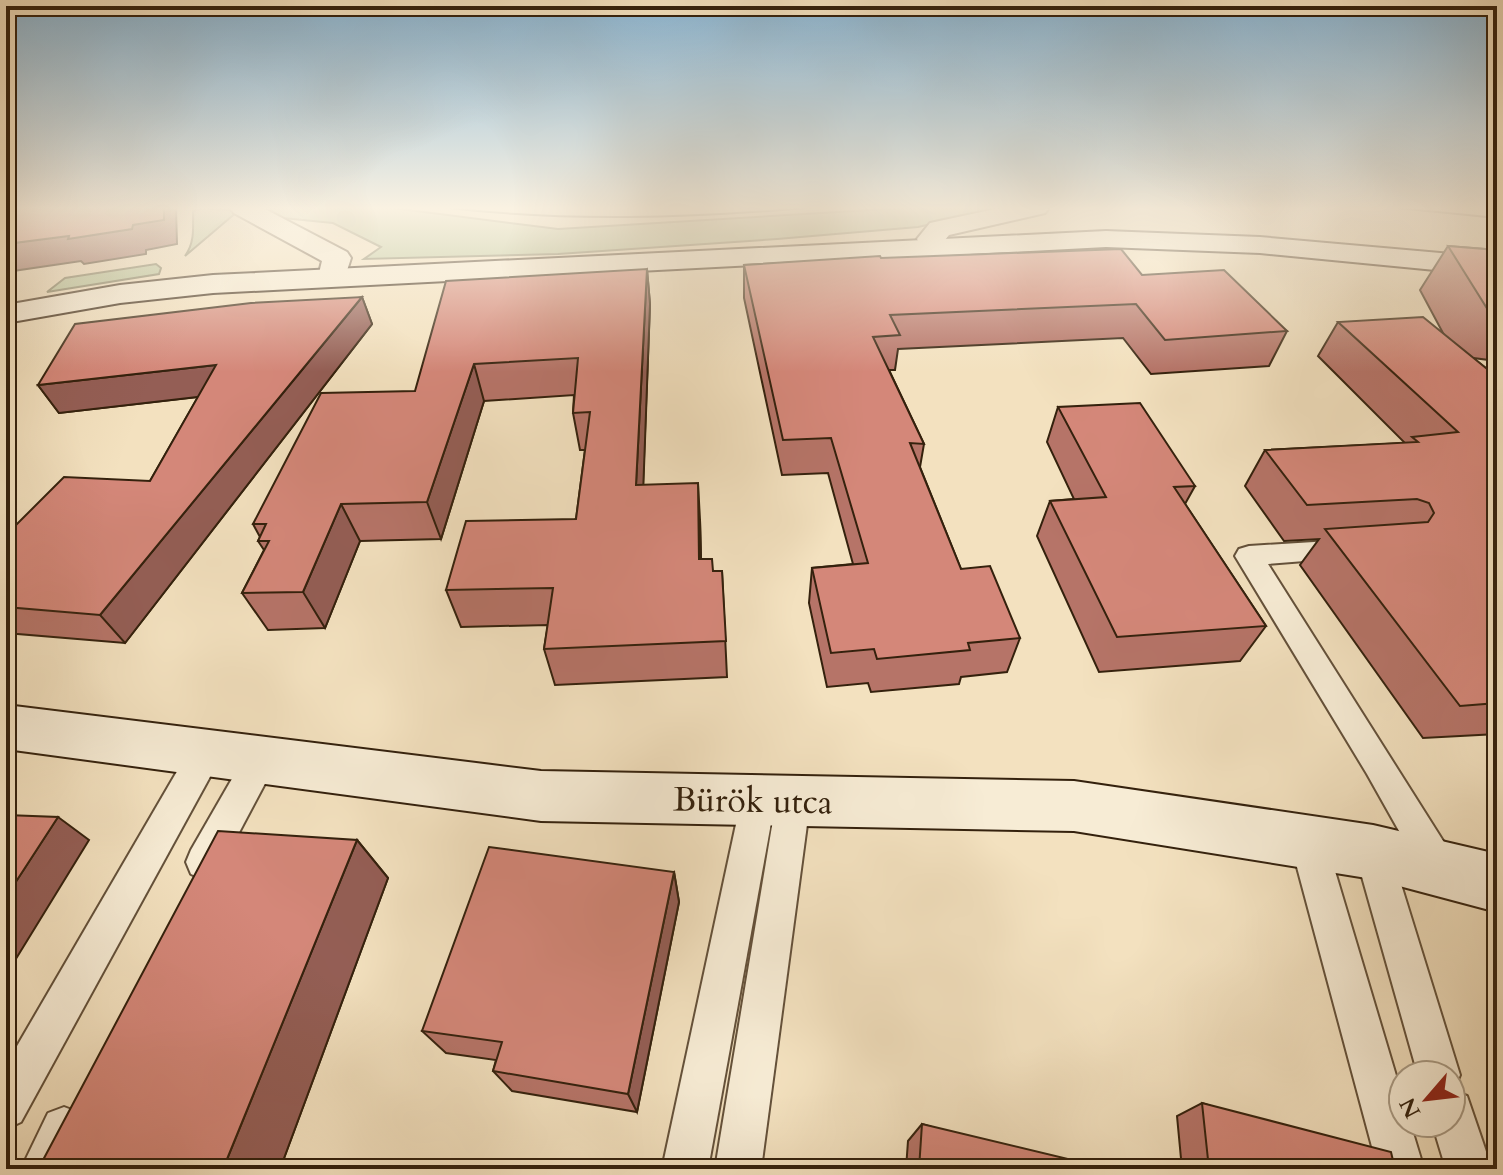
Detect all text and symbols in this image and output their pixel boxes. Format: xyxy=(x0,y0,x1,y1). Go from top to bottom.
street label: Bürök utca xyxy=(673,777,833,825)
north arrow xyxy=(1387,1059,1467,1139)
text: N xyxy=(1392,1092,1428,1123)

